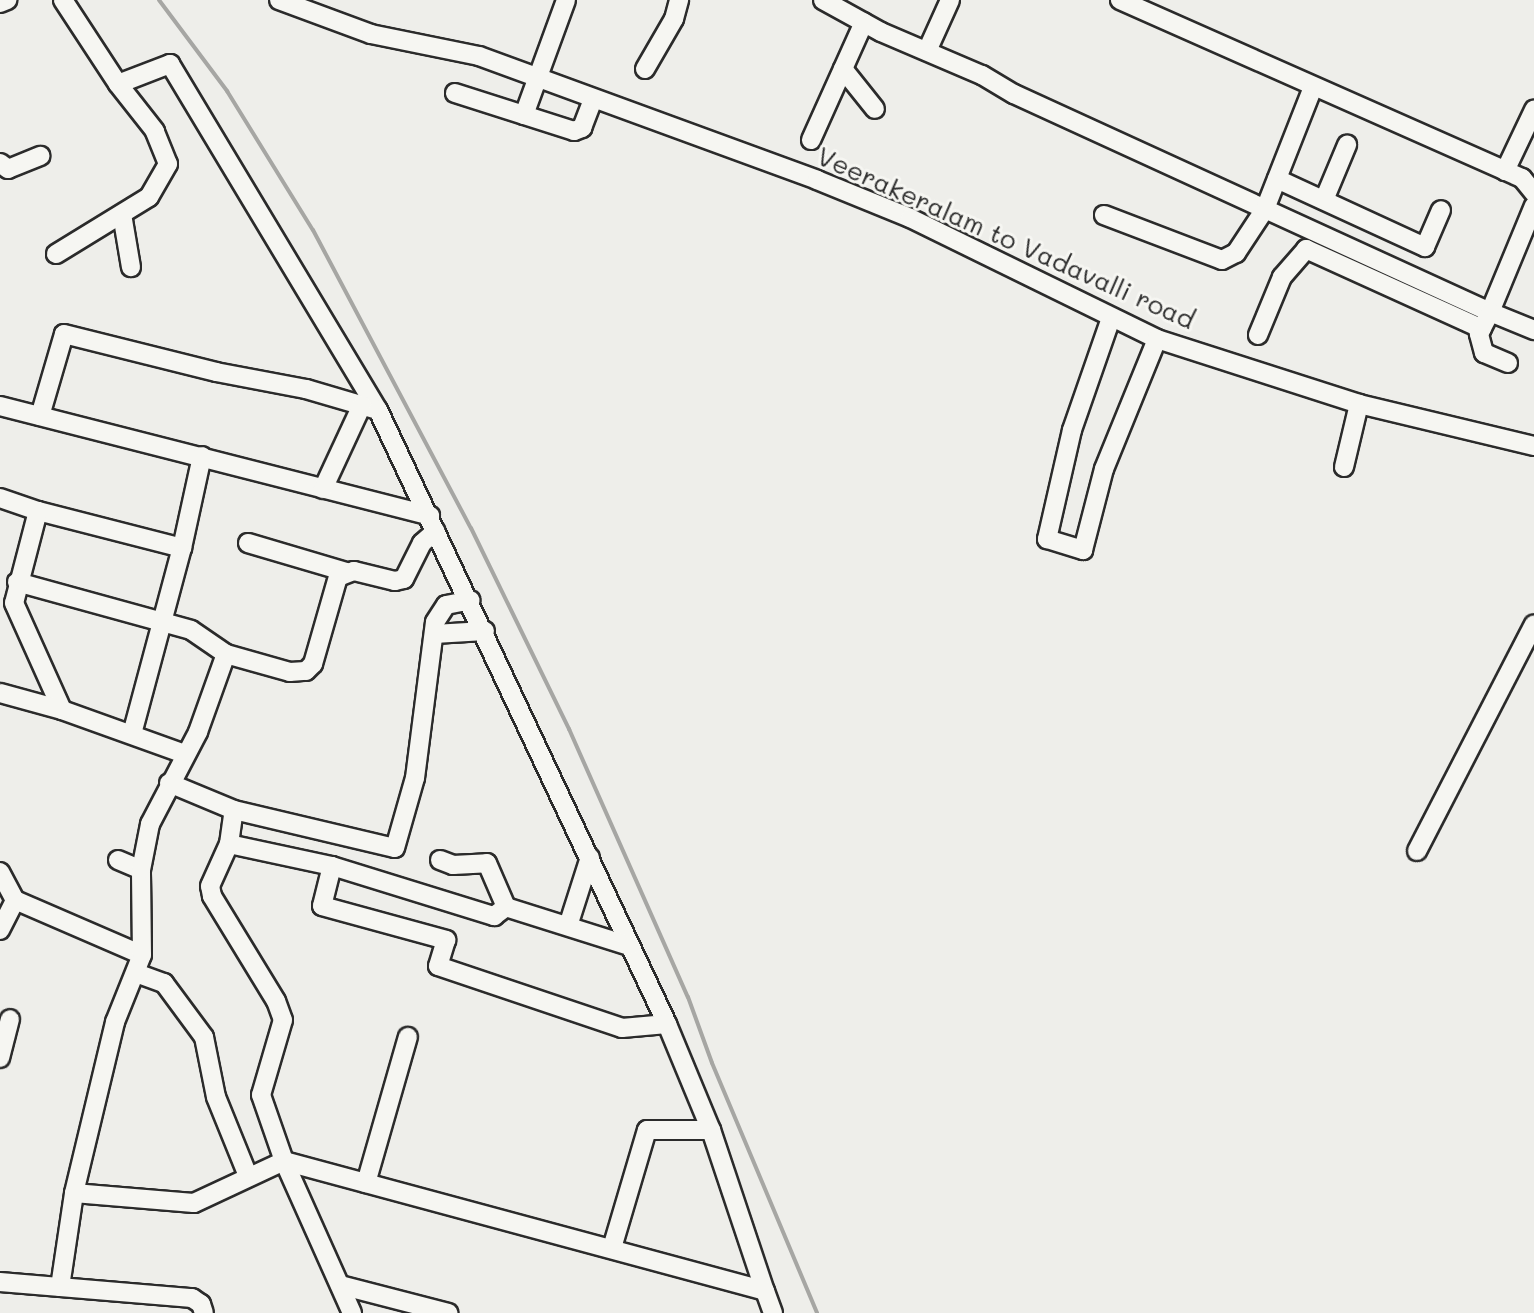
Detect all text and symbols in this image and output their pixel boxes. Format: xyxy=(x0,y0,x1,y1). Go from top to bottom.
street label: Veerakeralam to Vadavalli road xyxy=(812,140,1200,336)

